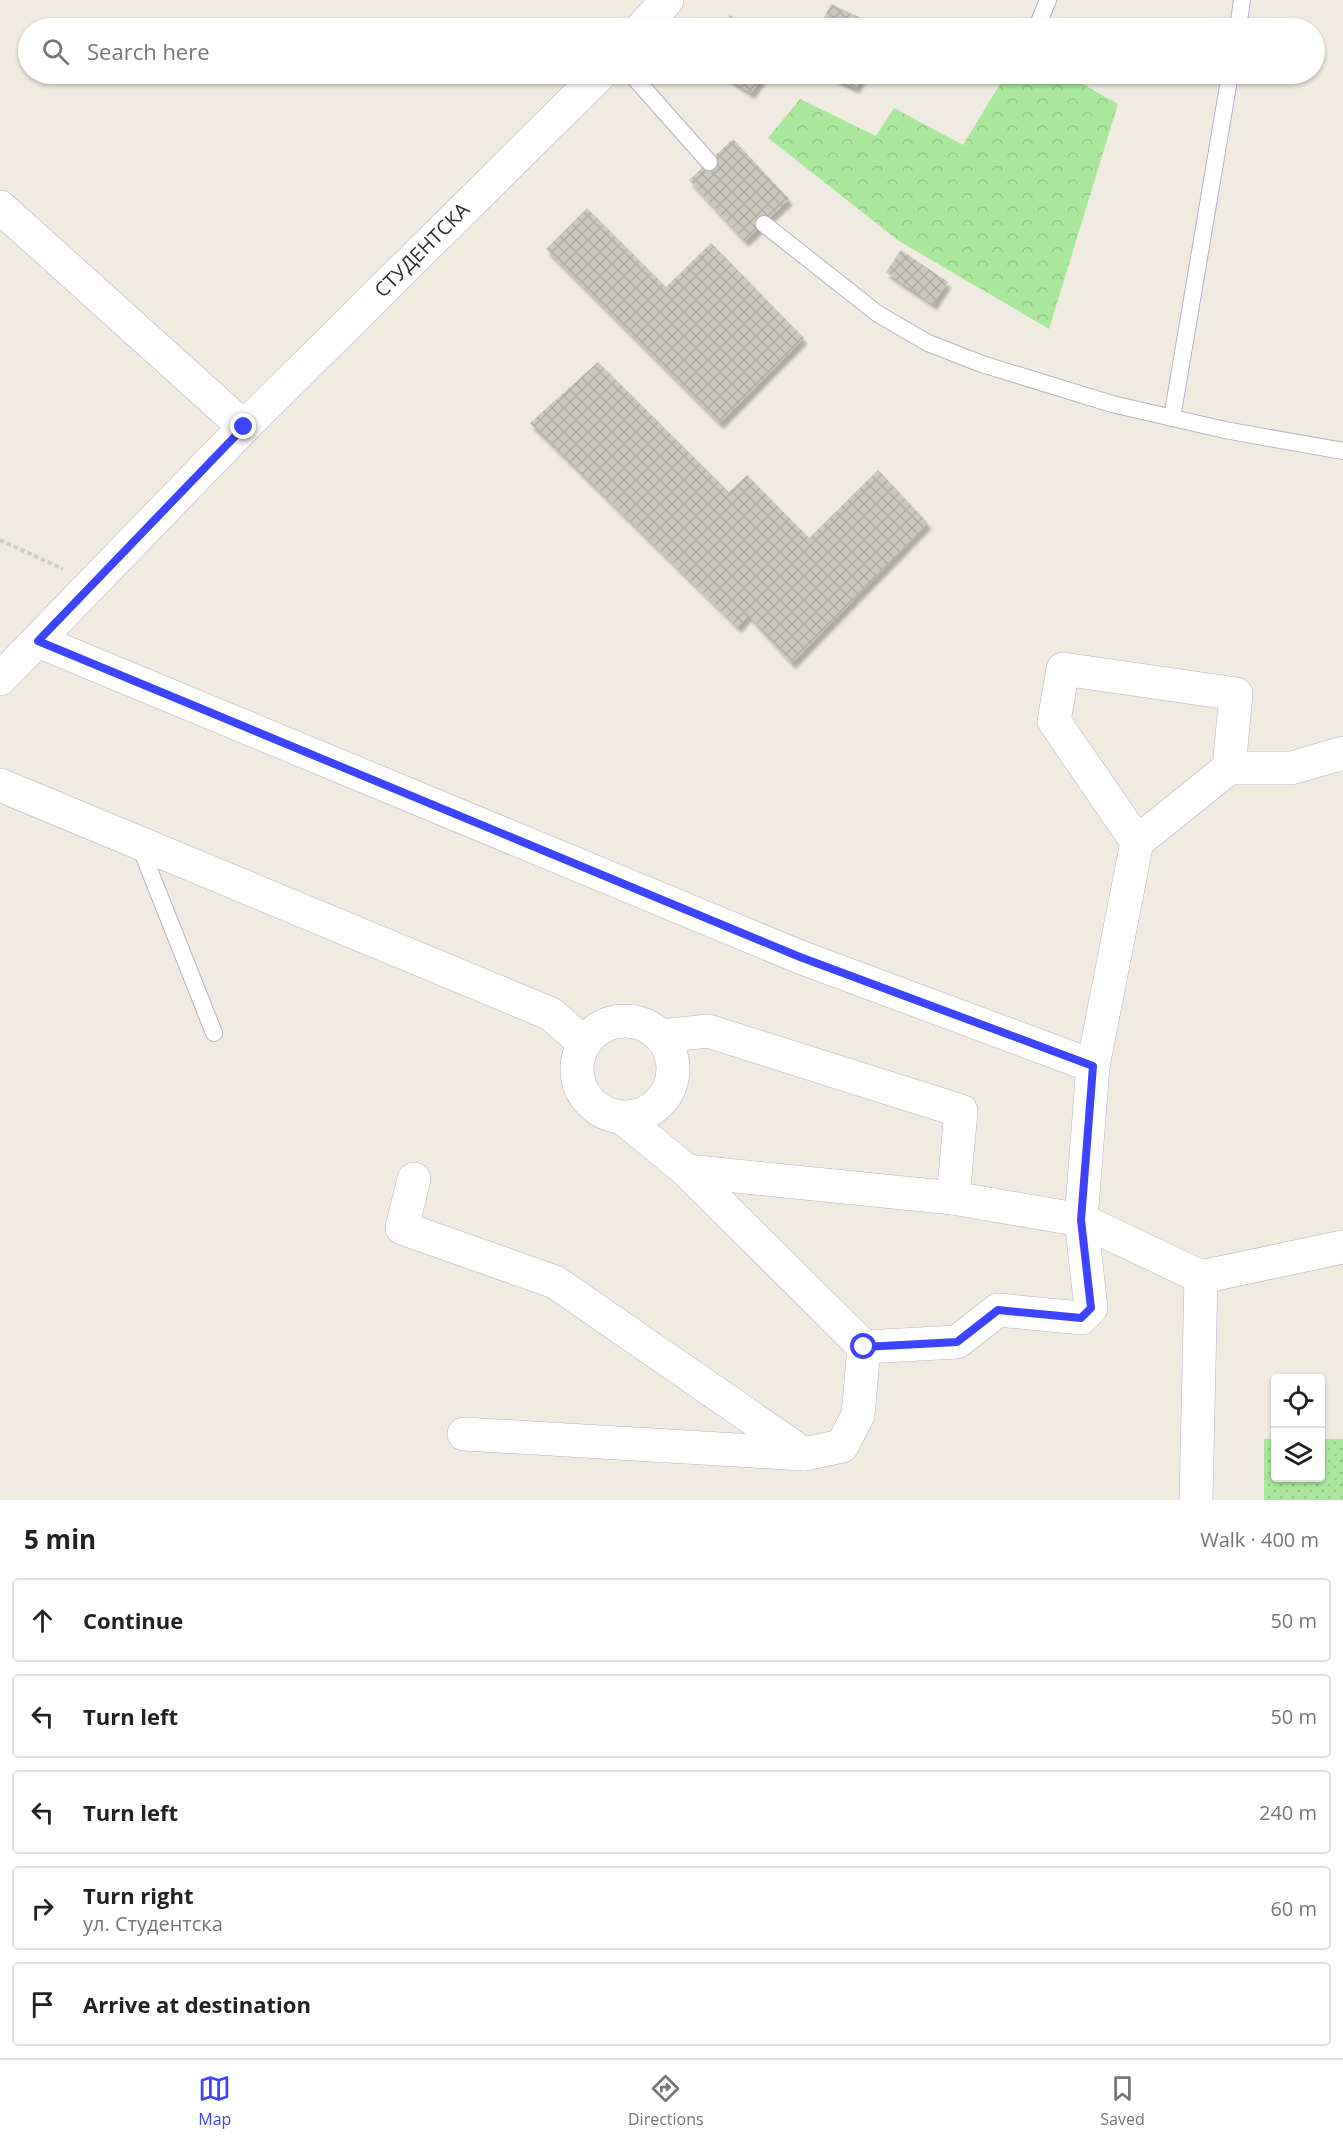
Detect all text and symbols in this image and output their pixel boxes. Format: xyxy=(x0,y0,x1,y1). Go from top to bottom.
search box xyxy=(18,18,1325,84)
icon: search xyxy=(39,35,72,68)
text: Search here xyxy=(87,36,210,66)
street label: СТУДЕНТСКА xyxy=(368,196,475,303)
route end xyxy=(230,413,256,439)
route start xyxy=(850,1333,876,1359)
map controls xyxy=(1271,1374,1325,1482)
button: locate xyxy=(1271,1374,1325,1428)
button: layers xyxy=(1271,1428,1325,1482)
text: 5 min xyxy=(24,1521,96,1557)
text: Walk · 400 m xyxy=(1200,1526,1319,1553)
icon: ahead xyxy=(26,1604,59,1637)
text: Continue xyxy=(83,1605,183,1635)
text: 50 m xyxy=(1270,1607,1317,1634)
icon: left xyxy=(26,1700,59,1733)
text: Turn left xyxy=(83,1701,178,1731)
text: 50 m xyxy=(1270,1703,1317,1730)
icon: left xyxy=(26,1796,59,1829)
text: Turn left xyxy=(83,1797,178,1827)
text: 240 m xyxy=(1259,1799,1317,1826)
text: Turn right xyxy=(83,1880,194,1910)
icon: right xyxy=(26,1892,59,1925)
text: 60 m xyxy=(1270,1895,1317,1922)
text: ул. Студентска xyxy=(83,1910,223,1937)
icon: arrive xyxy=(26,1988,59,2021)
text: Arrive at destination xyxy=(83,1989,311,2019)
tab: Map xyxy=(198,2072,231,2130)
tab: Directions xyxy=(628,2072,704,2130)
tab: Saved xyxy=(1100,2072,1145,2130)

